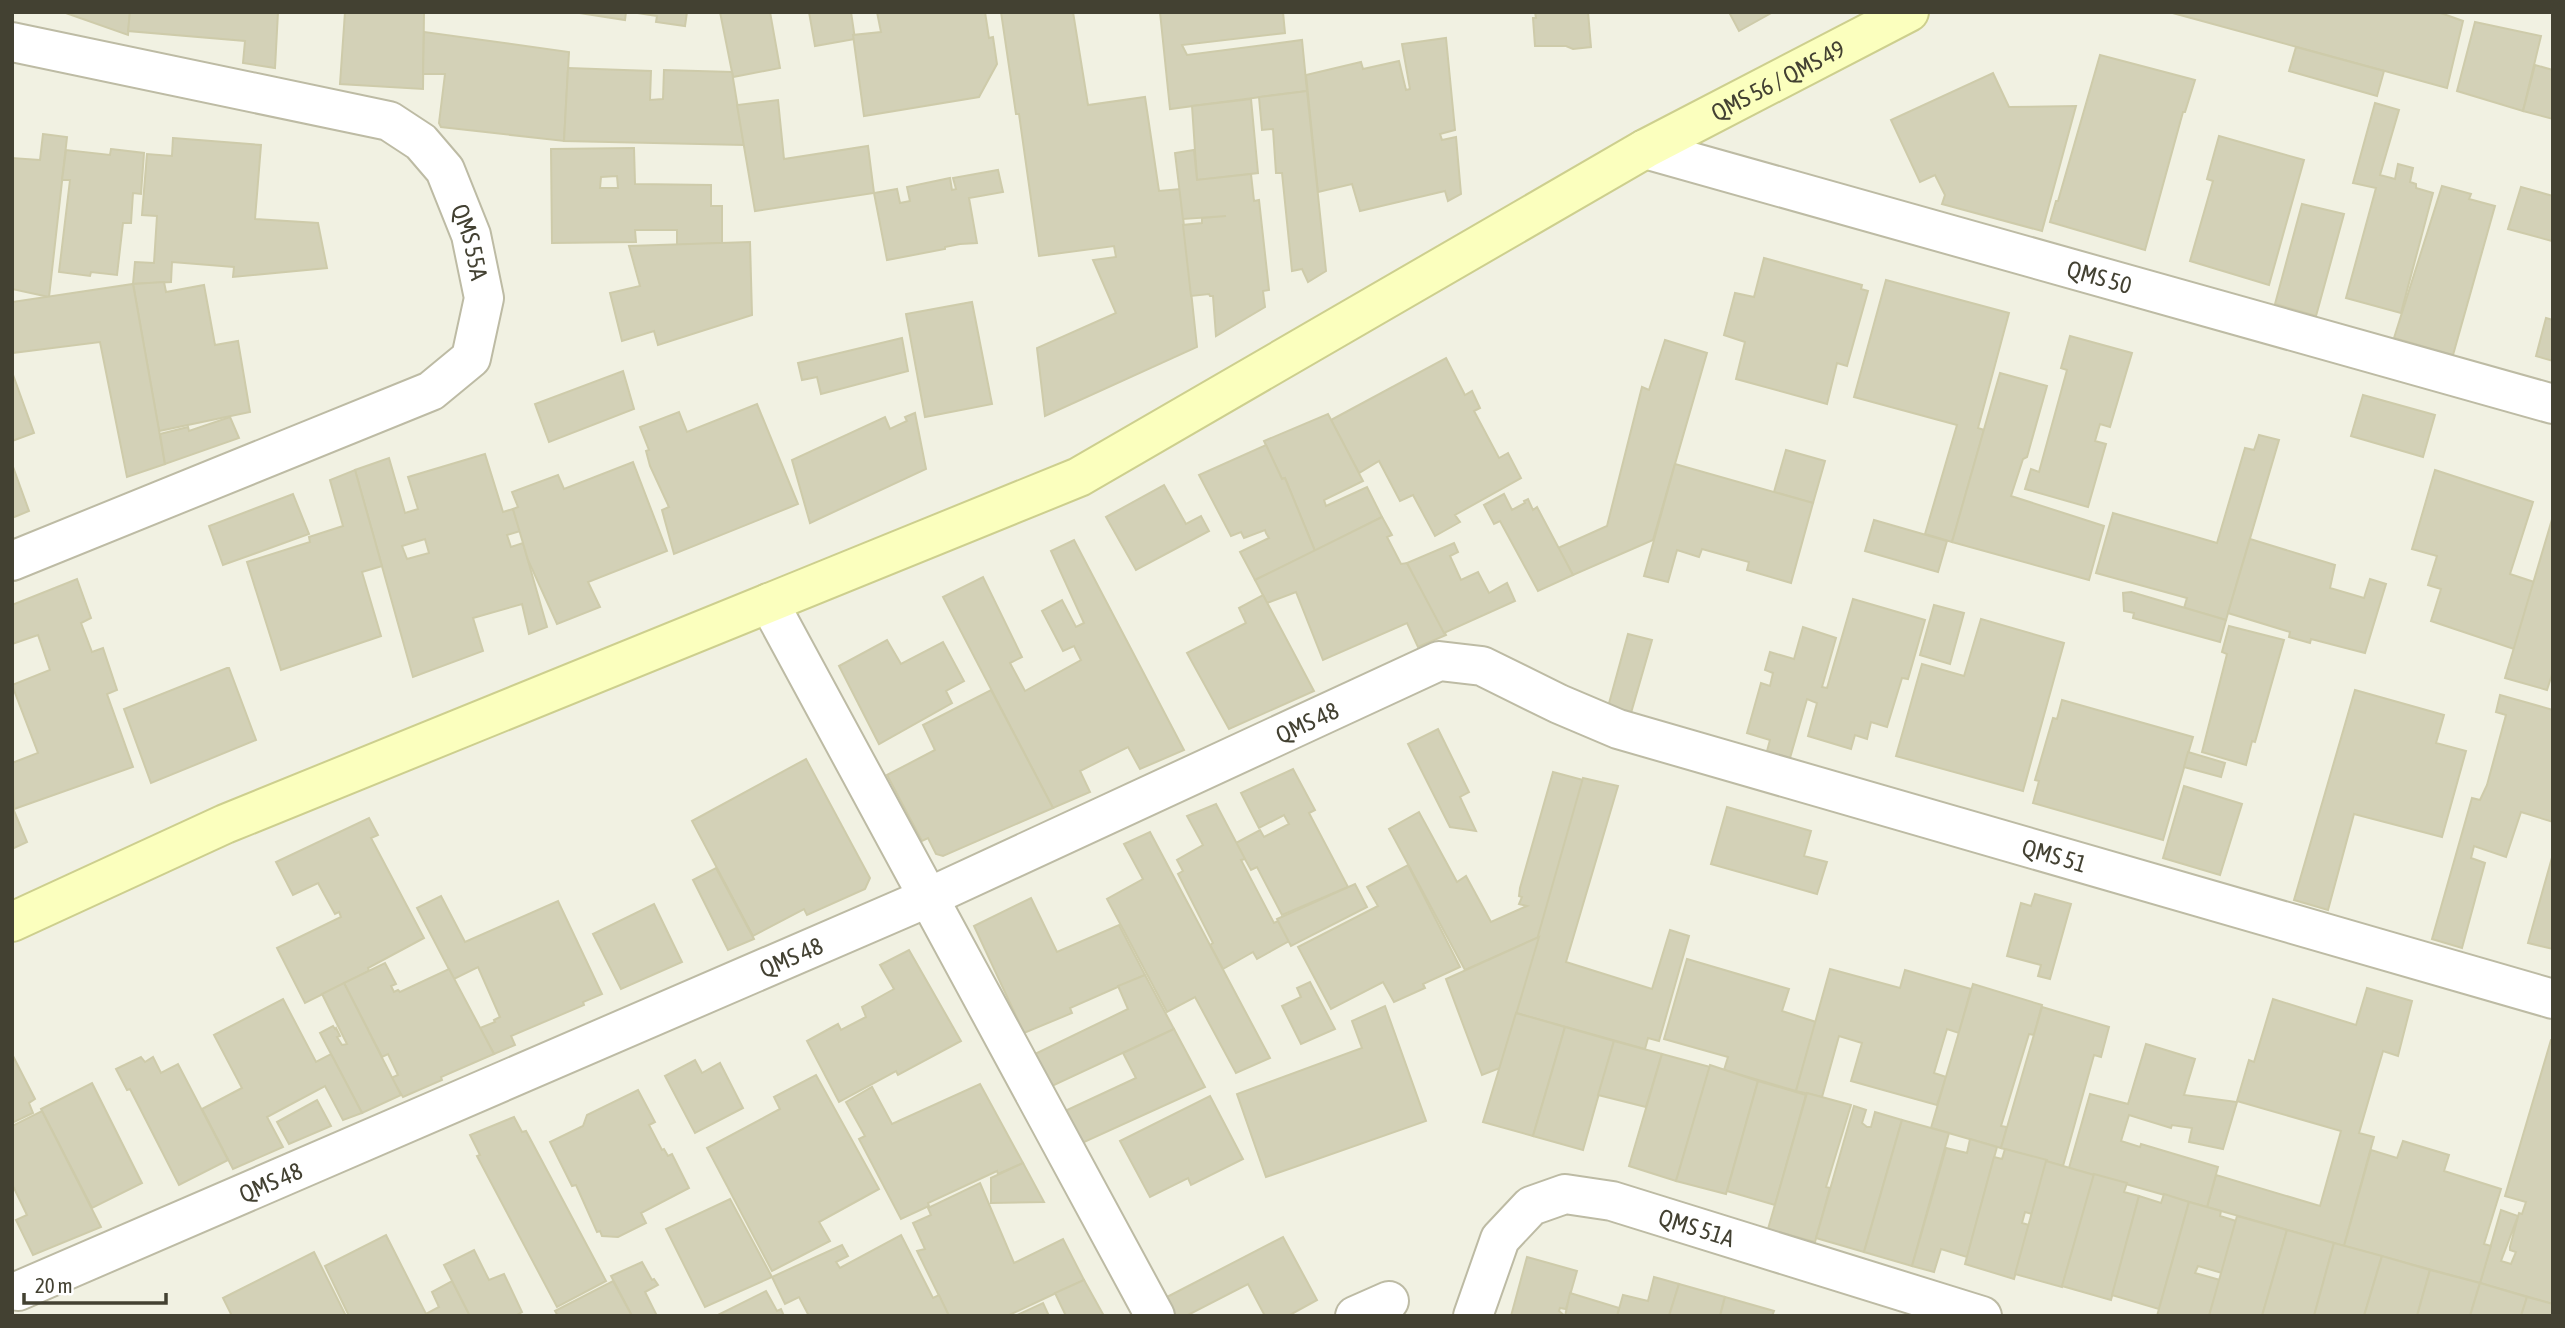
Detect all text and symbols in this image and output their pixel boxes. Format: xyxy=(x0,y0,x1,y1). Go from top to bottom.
street label: QMS 56 / QMS 49 xyxy=(1706,34,1849,126)
street label: QMS 55A xyxy=(446,200,493,283)
street label: QMS 50 xyxy=(2064,255,2135,299)
street label: QMS 48 xyxy=(1271,696,1343,748)
street label: QMS 51 xyxy=(2019,833,2090,877)
street label: QMS 48 xyxy=(755,931,827,982)
street label: QMS 48 xyxy=(235,1156,306,1207)
street label: QMS 51A xyxy=(1655,1203,1738,1252)
scale bar xyxy=(24,1262,166,1306)
text: 20 m xyxy=(35,1273,73,1297)

